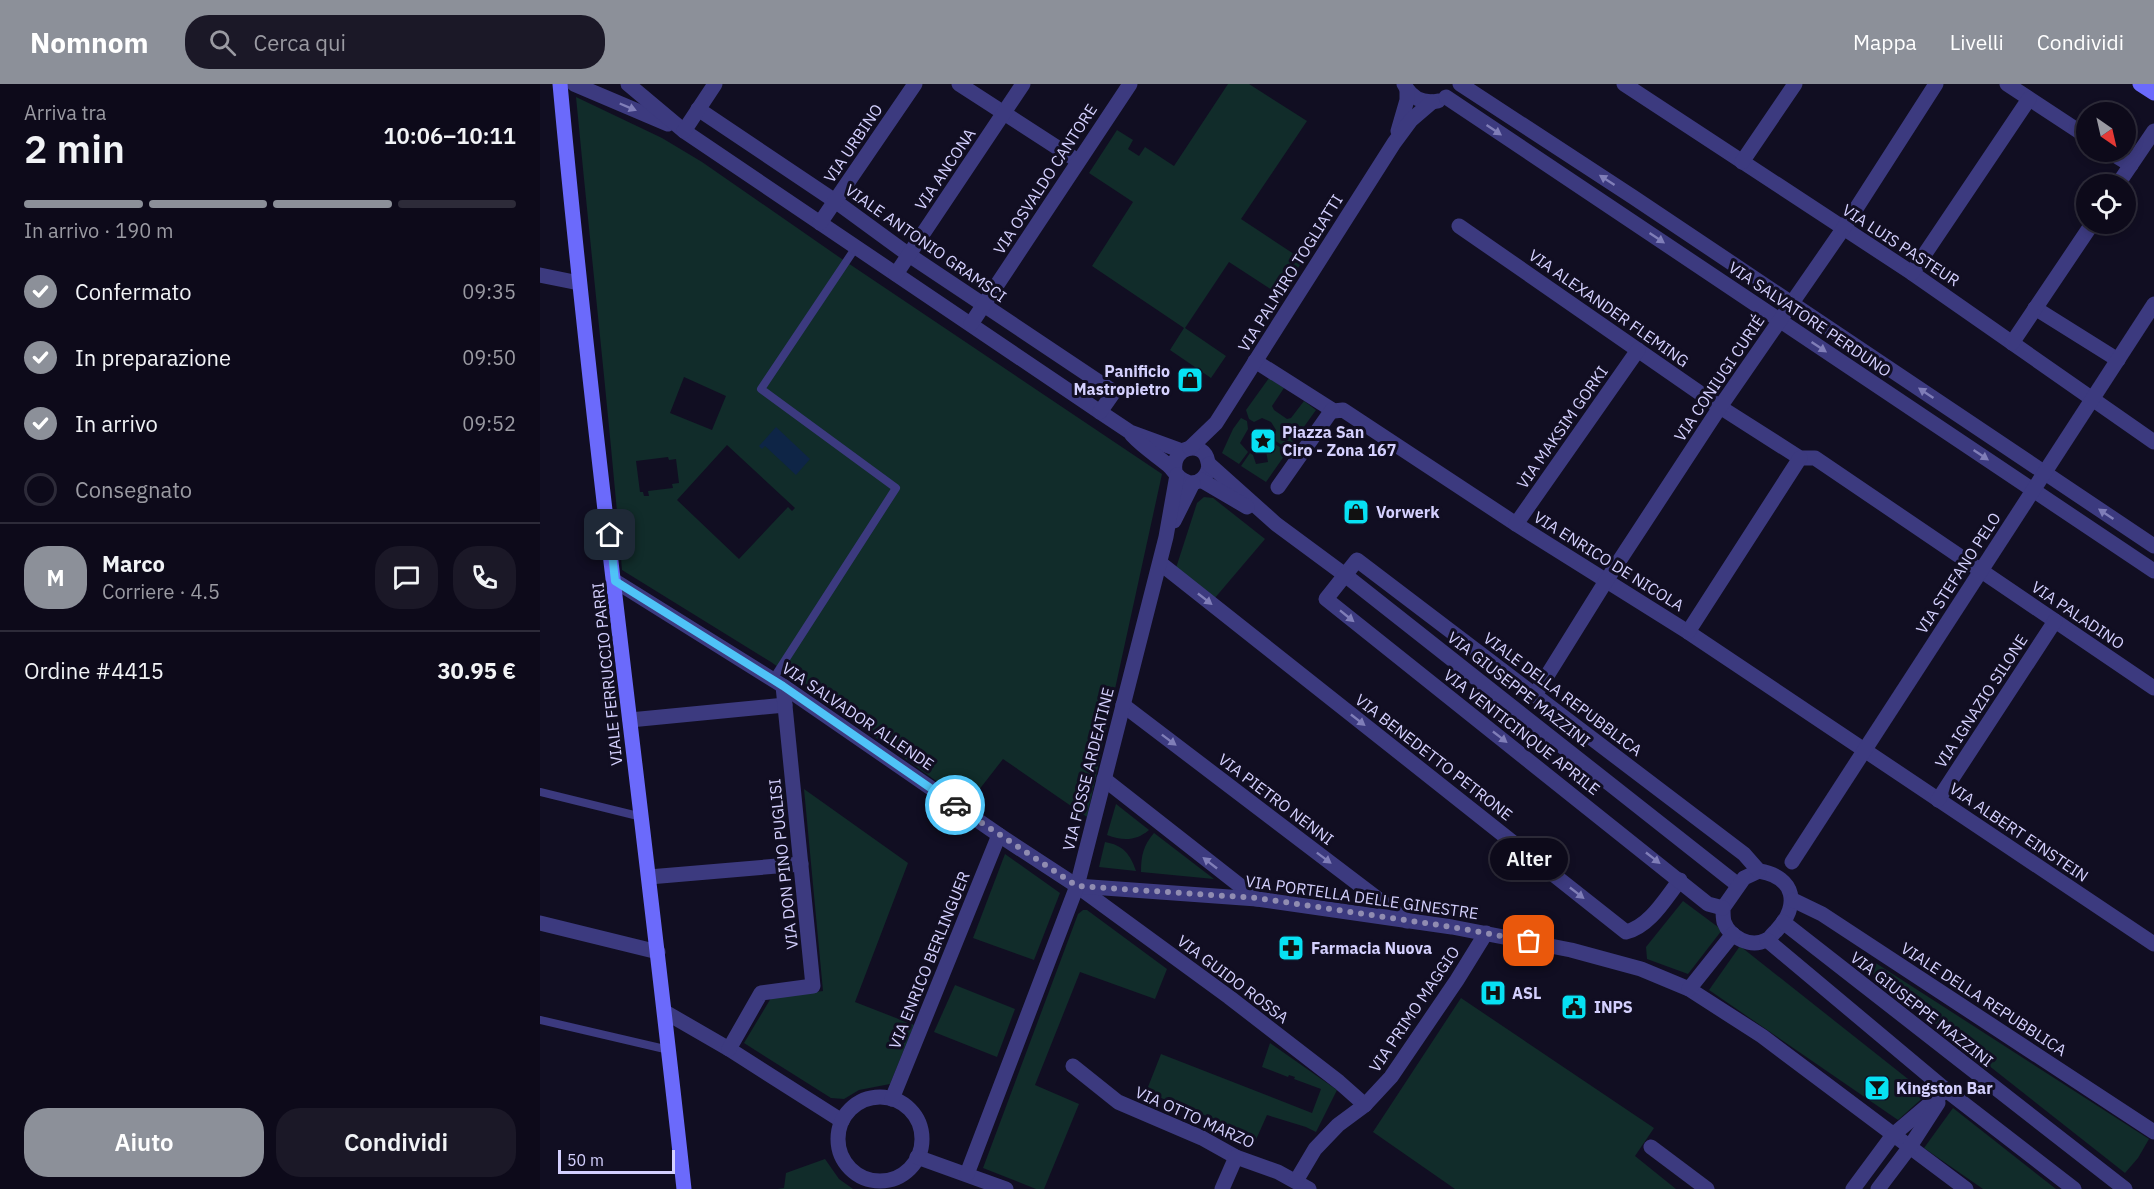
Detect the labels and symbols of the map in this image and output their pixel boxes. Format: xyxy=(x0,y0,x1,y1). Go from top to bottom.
street label: VIA URBINO xyxy=(819,100,887,186)
street label: VIA OSVALDO CANTORE xyxy=(989,100,1101,258)
north arrow xyxy=(2076,102,2136,162)
one-way arrow xyxy=(619,103,637,112)
street label: VIA ANCONA xyxy=(910,124,980,214)
one-way arrow xyxy=(1486,124,1502,136)
one-way arrow xyxy=(1599,175,1615,186)
street label: VIALE ANTONIO GRAMSCI xyxy=(841,180,1011,306)
street label: VIA PALMIRO TOGLIATTI xyxy=(1233,191,1347,355)
street label: VIA LUIS PASTEUR xyxy=(1839,200,1963,290)
one-way arrow xyxy=(1648,232,1664,244)
street label: VIA ALEXANDER FLEMING xyxy=(1525,245,1693,371)
street label: VIA SALVATORE PERDUNO xyxy=(1725,257,1895,381)
street label: VIA CONIUGI CURIÉ xyxy=(1669,311,1769,445)
one-way arrow xyxy=(1811,341,1827,352)
place label: Panificio Mastropietro xyxy=(1073,361,1170,399)
street label: VIA MAKSIM GORKI xyxy=(1512,362,1612,492)
shop icon: Panificio Mastropietro xyxy=(1175,365,1205,395)
one-way arrow xyxy=(1919,387,1935,399)
place label: Piazza San Ciro - Zona 167 xyxy=(1282,422,1396,460)
place icon: Piazza San Ciro - Zona 167 xyxy=(1248,426,1278,456)
one-way arrow xyxy=(1973,449,1989,460)
shop icon: Vorwerk xyxy=(1341,497,1371,527)
place label: Vorwerk xyxy=(1376,502,1440,522)
street label: VIA ENRICO DE NICOLA xyxy=(1530,507,1688,615)
one-way arrow xyxy=(2097,508,2114,519)
pin xyxy=(584,509,635,560)
street label: VIA STEFANO PELO xyxy=(1911,509,2005,637)
street label: VIA PALADINO xyxy=(2028,577,2128,653)
street label: VIALE FERRUCCIO PARRI xyxy=(587,581,627,767)
one-way arrow xyxy=(1198,593,1213,605)
one-way arrow xyxy=(1339,610,1355,623)
street label: VIA GIUSEPPE MAZZINI xyxy=(1444,627,1594,751)
street label: VIALE DELLA REPUBBLICA xyxy=(1480,628,1646,760)
street label: VIA IGNAZIO SILONE xyxy=(1930,630,2032,772)
street label: VIA SALVADOR ALLENDE xyxy=(778,658,938,774)
street label: VIA VENTICINQUE APRILE xyxy=(1440,665,1604,799)
street label: VIA FOSSE ARDEATINE xyxy=(1058,685,1118,853)
street label: VIA BENEDETTO PETRONE xyxy=(1351,689,1517,825)
one-way arrow xyxy=(1351,714,1366,726)
one-way arrow xyxy=(1492,731,1508,744)
one-way arrow xyxy=(1162,734,1177,746)
street label: VIA PIETRO NENNI xyxy=(1214,749,1338,849)
courier xyxy=(925,775,985,835)
street label: VIA DON PINO PUGLISI xyxy=(764,778,802,950)
street label: VIA ALBERT EINSTEIN xyxy=(1946,778,2092,886)
callout: Alter xyxy=(1490,839,1568,881)
one-way arrow xyxy=(1317,852,1332,864)
one-way arrow xyxy=(1645,852,1661,865)
one-way arrow xyxy=(1203,857,1218,869)
street label: VIA ENRICO BERLINGUER xyxy=(884,868,974,1052)
street label: VIA PORTELLA DELLE GINESTRE xyxy=(1244,871,1480,923)
one-way arrow xyxy=(1569,887,1585,900)
pin xyxy=(1503,915,1554,966)
street label: VIA GUIDO ROSSA xyxy=(1173,931,1293,1027)
pharmacy icon: Farmacia Nuova xyxy=(1276,933,1306,963)
place label: Farmacia Nuova xyxy=(1311,938,1432,958)
street label: VIALE DELLA REPUBBLICA xyxy=(1897,938,2071,1060)
street label: VIA PRIMO MAGGIO xyxy=(1364,942,1464,1076)
street label: VIA GIUSEPPE MAZZINI xyxy=(1847,947,1997,1071)
hospital icon: ASL xyxy=(1478,978,1508,1008)
place label: ASL xyxy=(1512,983,1541,1003)
public building icon: INPS xyxy=(1559,992,1589,1022)
place label: INPS xyxy=(1594,997,1633,1017)
bar icon: Kingston Bar xyxy=(1862,1073,1892,1103)
place label: Kingston Bar xyxy=(1896,1078,1993,1098)
street label: VIA OTTO MARZO xyxy=(1132,1082,1258,1152)
scale bar xyxy=(558,1147,675,1174)

